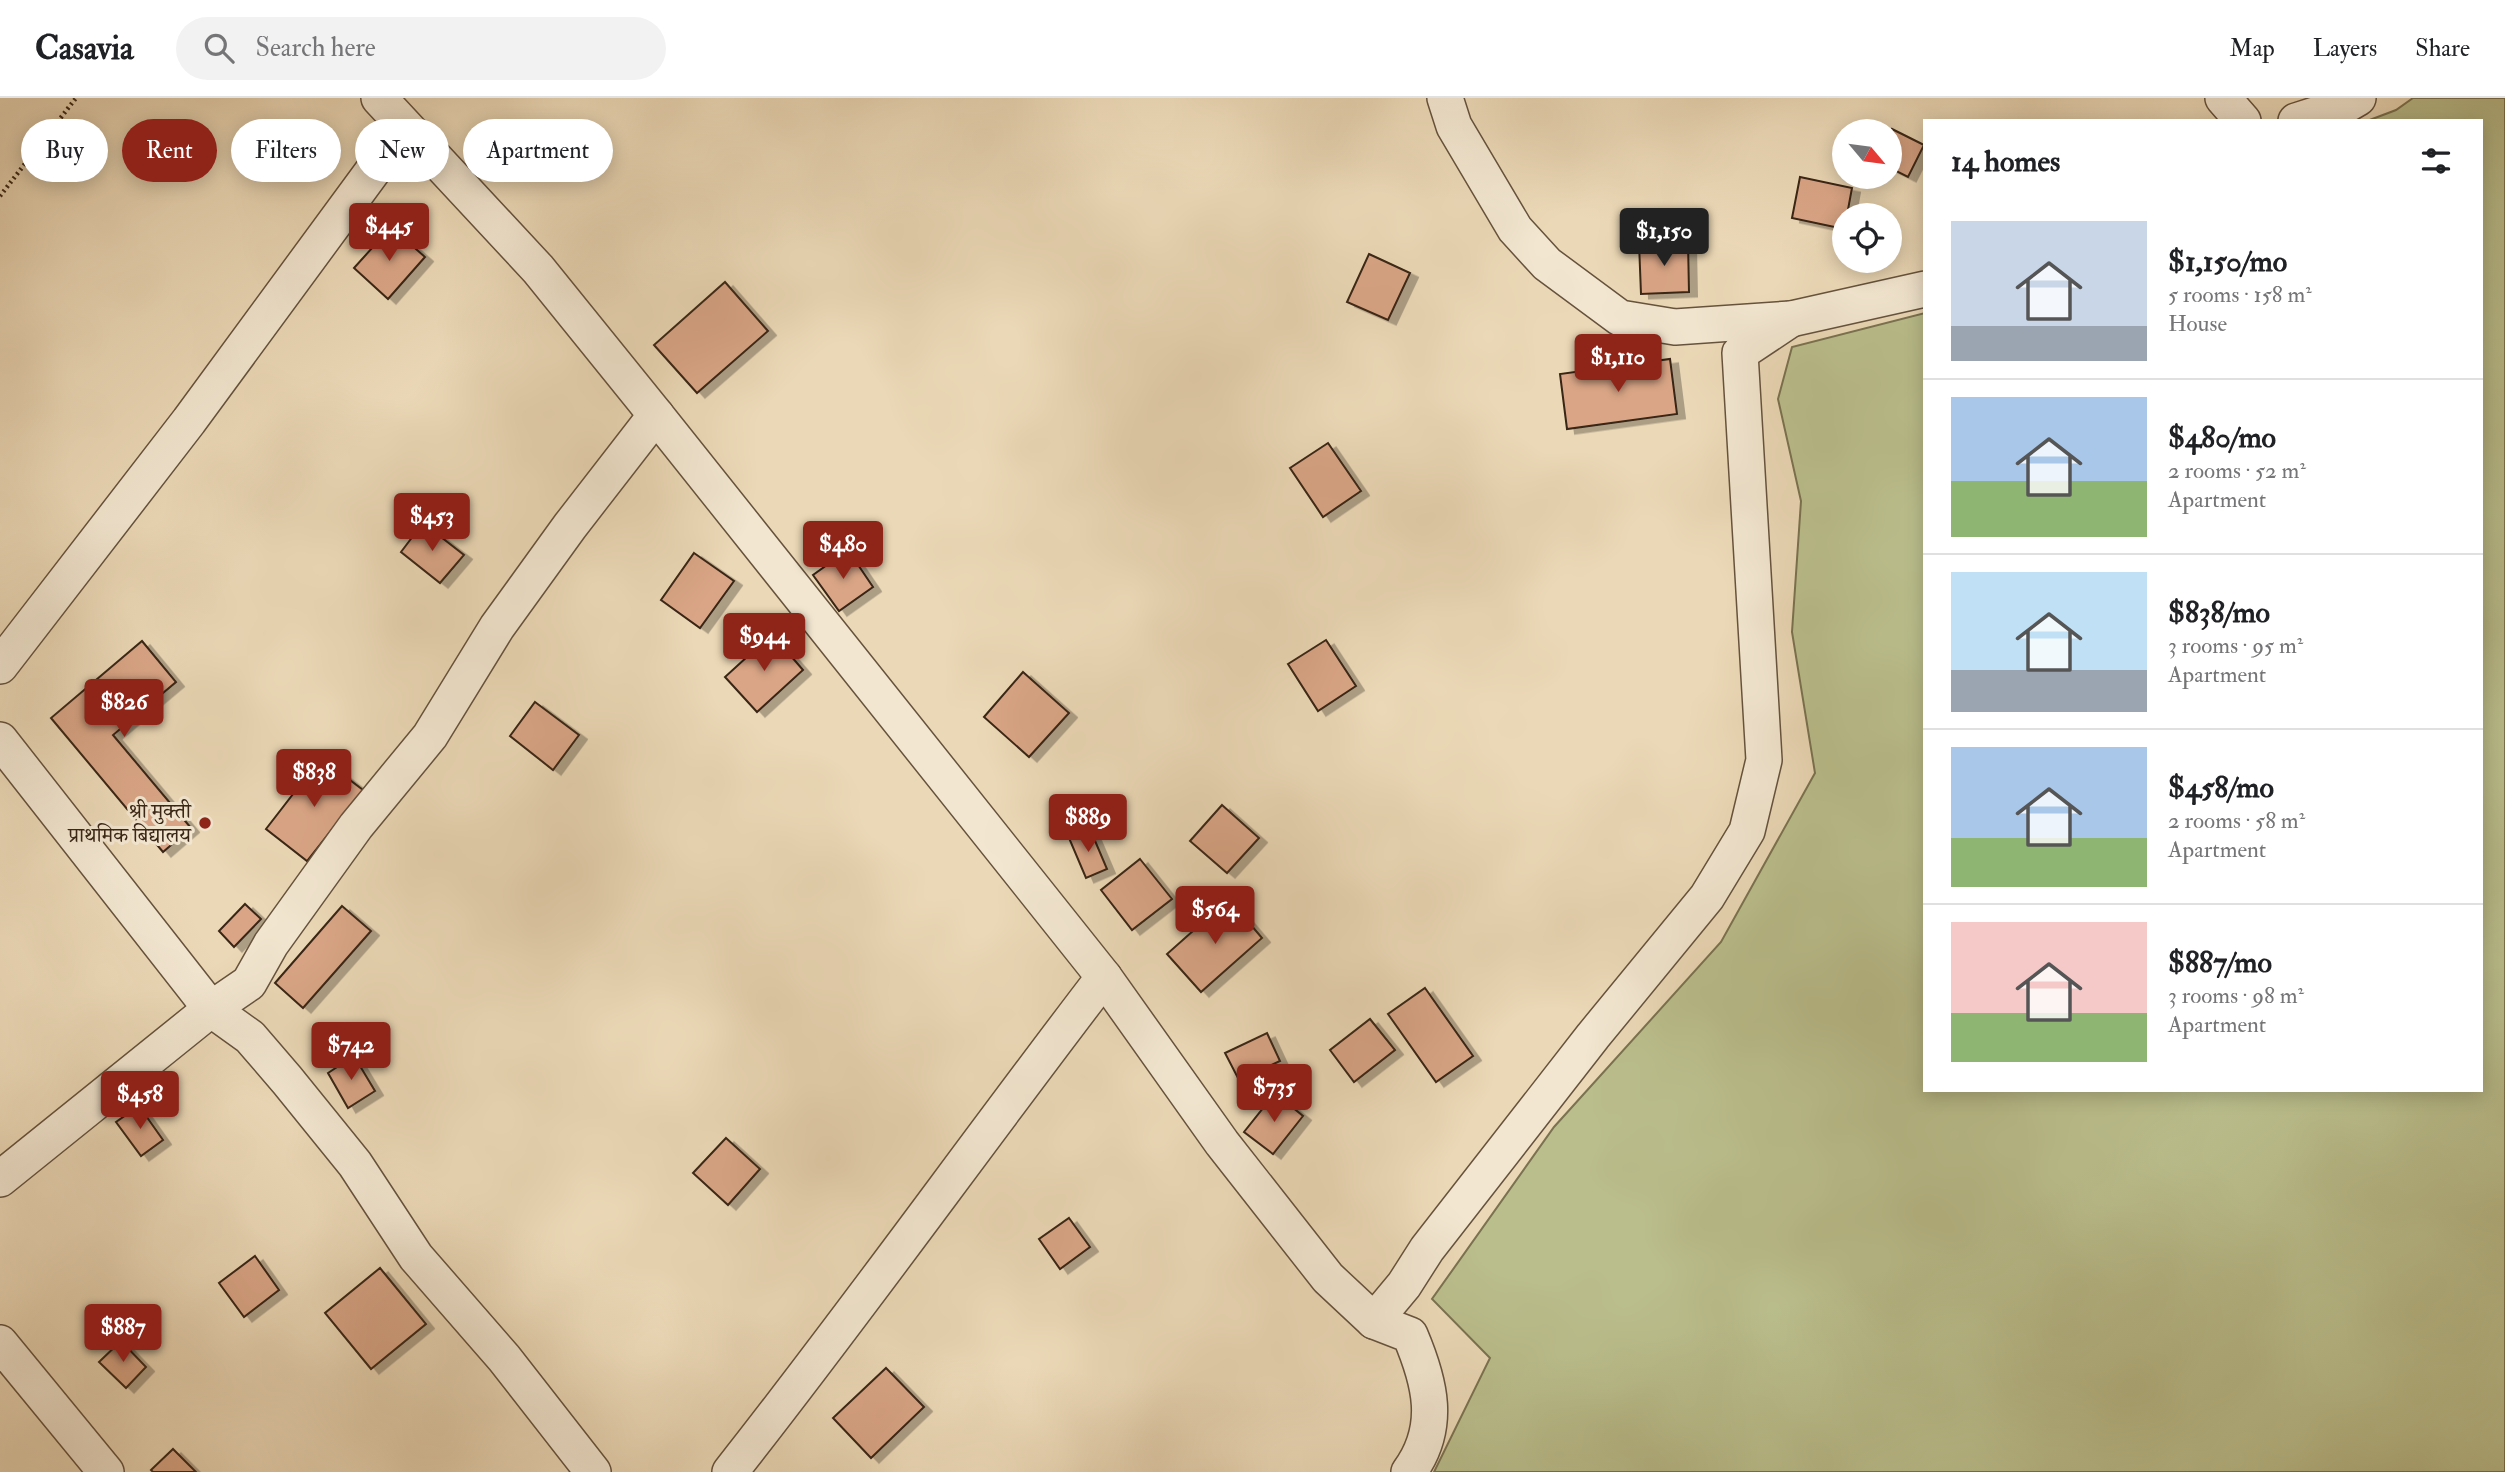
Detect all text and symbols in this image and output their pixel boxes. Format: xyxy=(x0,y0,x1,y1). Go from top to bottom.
search box xyxy=(176,17,666,80)
text: Casavia xyxy=(35,28,134,69)
icon: search xyxy=(200,29,238,67)
text: Search here xyxy=(256,32,376,64)
text: Map xyxy=(2230,33,2275,64)
text: Layers xyxy=(2313,33,2377,64)
text: Share xyxy=(2415,33,2470,64)
chip: Buy xyxy=(21,119,108,182)
chip: Rent xyxy=(122,119,217,182)
chip: Filters xyxy=(231,119,341,182)
chip: New xyxy=(355,119,449,182)
chip: Apartment xyxy=(463,119,613,182)
north arrow xyxy=(1832,119,1902,189)
map controls xyxy=(1832,119,1902,273)
icon: filters xyxy=(2417,142,2455,180)
text: 14 homes xyxy=(1951,143,2060,180)
button: locate xyxy=(1832,203,1902,273)
pin: $445 xyxy=(348,204,430,263)
pin: $1,150 xyxy=(1607,208,1721,268)
text: $445 xyxy=(365,211,413,240)
text: $1,150 xyxy=(1636,216,1692,245)
text: $1,150/mo xyxy=(2168,243,2287,280)
icon: home xyxy=(2007,249,2091,333)
text: 5 rooms · 158 m² xyxy=(2168,280,2312,309)
text: House xyxy=(2168,309,2227,338)
pin: $1,110 xyxy=(1561,334,1675,394)
text: $1,110 xyxy=(1591,342,1645,371)
text: $480/mo xyxy=(2168,419,2276,456)
icon: home xyxy=(2007,425,2091,509)
text: 2 rooms · 52 m² xyxy=(2168,456,2306,485)
text: Apartment xyxy=(2168,485,2266,514)
pin: $453 xyxy=(391,494,473,553)
text: $453 xyxy=(410,501,454,530)
pin: $480 xyxy=(802,522,884,581)
text: $480 xyxy=(819,529,867,558)
text: $838/mo xyxy=(2168,594,2270,631)
icon: home xyxy=(2007,600,2091,684)
pin: $944 xyxy=(723,614,805,673)
text: $944 xyxy=(739,621,789,650)
text: 3 rooms · 95 m² xyxy=(2168,631,2303,660)
text: Apartment xyxy=(2168,660,2266,689)
pin: $826 xyxy=(83,680,165,739)
text: $826 xyxy=(100,687,148,716)
pin: $838 xyxy=(273,750,355,809)
text: $838 xyxy=(292,757,336,786)
text: $458/mo xyxy=(2168,769,2274,806)
icon: home xyxy=(2007,775,2091,859)
pin: $889 xyxy=(1047,794,1129,854)
place label: श्री मुक्ती प्राथमिक बिद्यालय xyxy=(67,798,192,849)
text: $889 xyxy=(1065,802,1111,831)
text: 2 rooms · 58 m² xyxy=(2168,806,2305,835)
marker: श्री मुक्ती प्राथमिक बिद्यालय xyxy=(197,815,213,831)
text: Apartment xyxy=(2168,835,2266,864)
pin: $564 xyxy=(1174,886,1256,946)
text: $564 xyxy=(1191,894,1239,923)
text: $887/mo xyxy=(2168,944,2272,981)
icon: home xyxy=(2007,950,2091,1034)
text: 3 rooms · 98 m² xyxy=(2168,981,2304,1010)
text: Apartment xyxy=(2168,1010,2266,1039)
pin: $742 xyxy=(310,1023,392,1082)
text: $742 xyxy=(327,1030,375,1059)
pin: $735 xyxy=(1233,1065,1315,1124)
pin: $458 xyxy=(99,1072,181,1131)
text: $735 xyxy=(1253,1072,1295,1101)
text: $458 xyxy=(117,1079,163,1108)
pin: $887 xyxy=(82,1304,164,1364)
text: $887 xyxy=(100,1312,146,1341)

